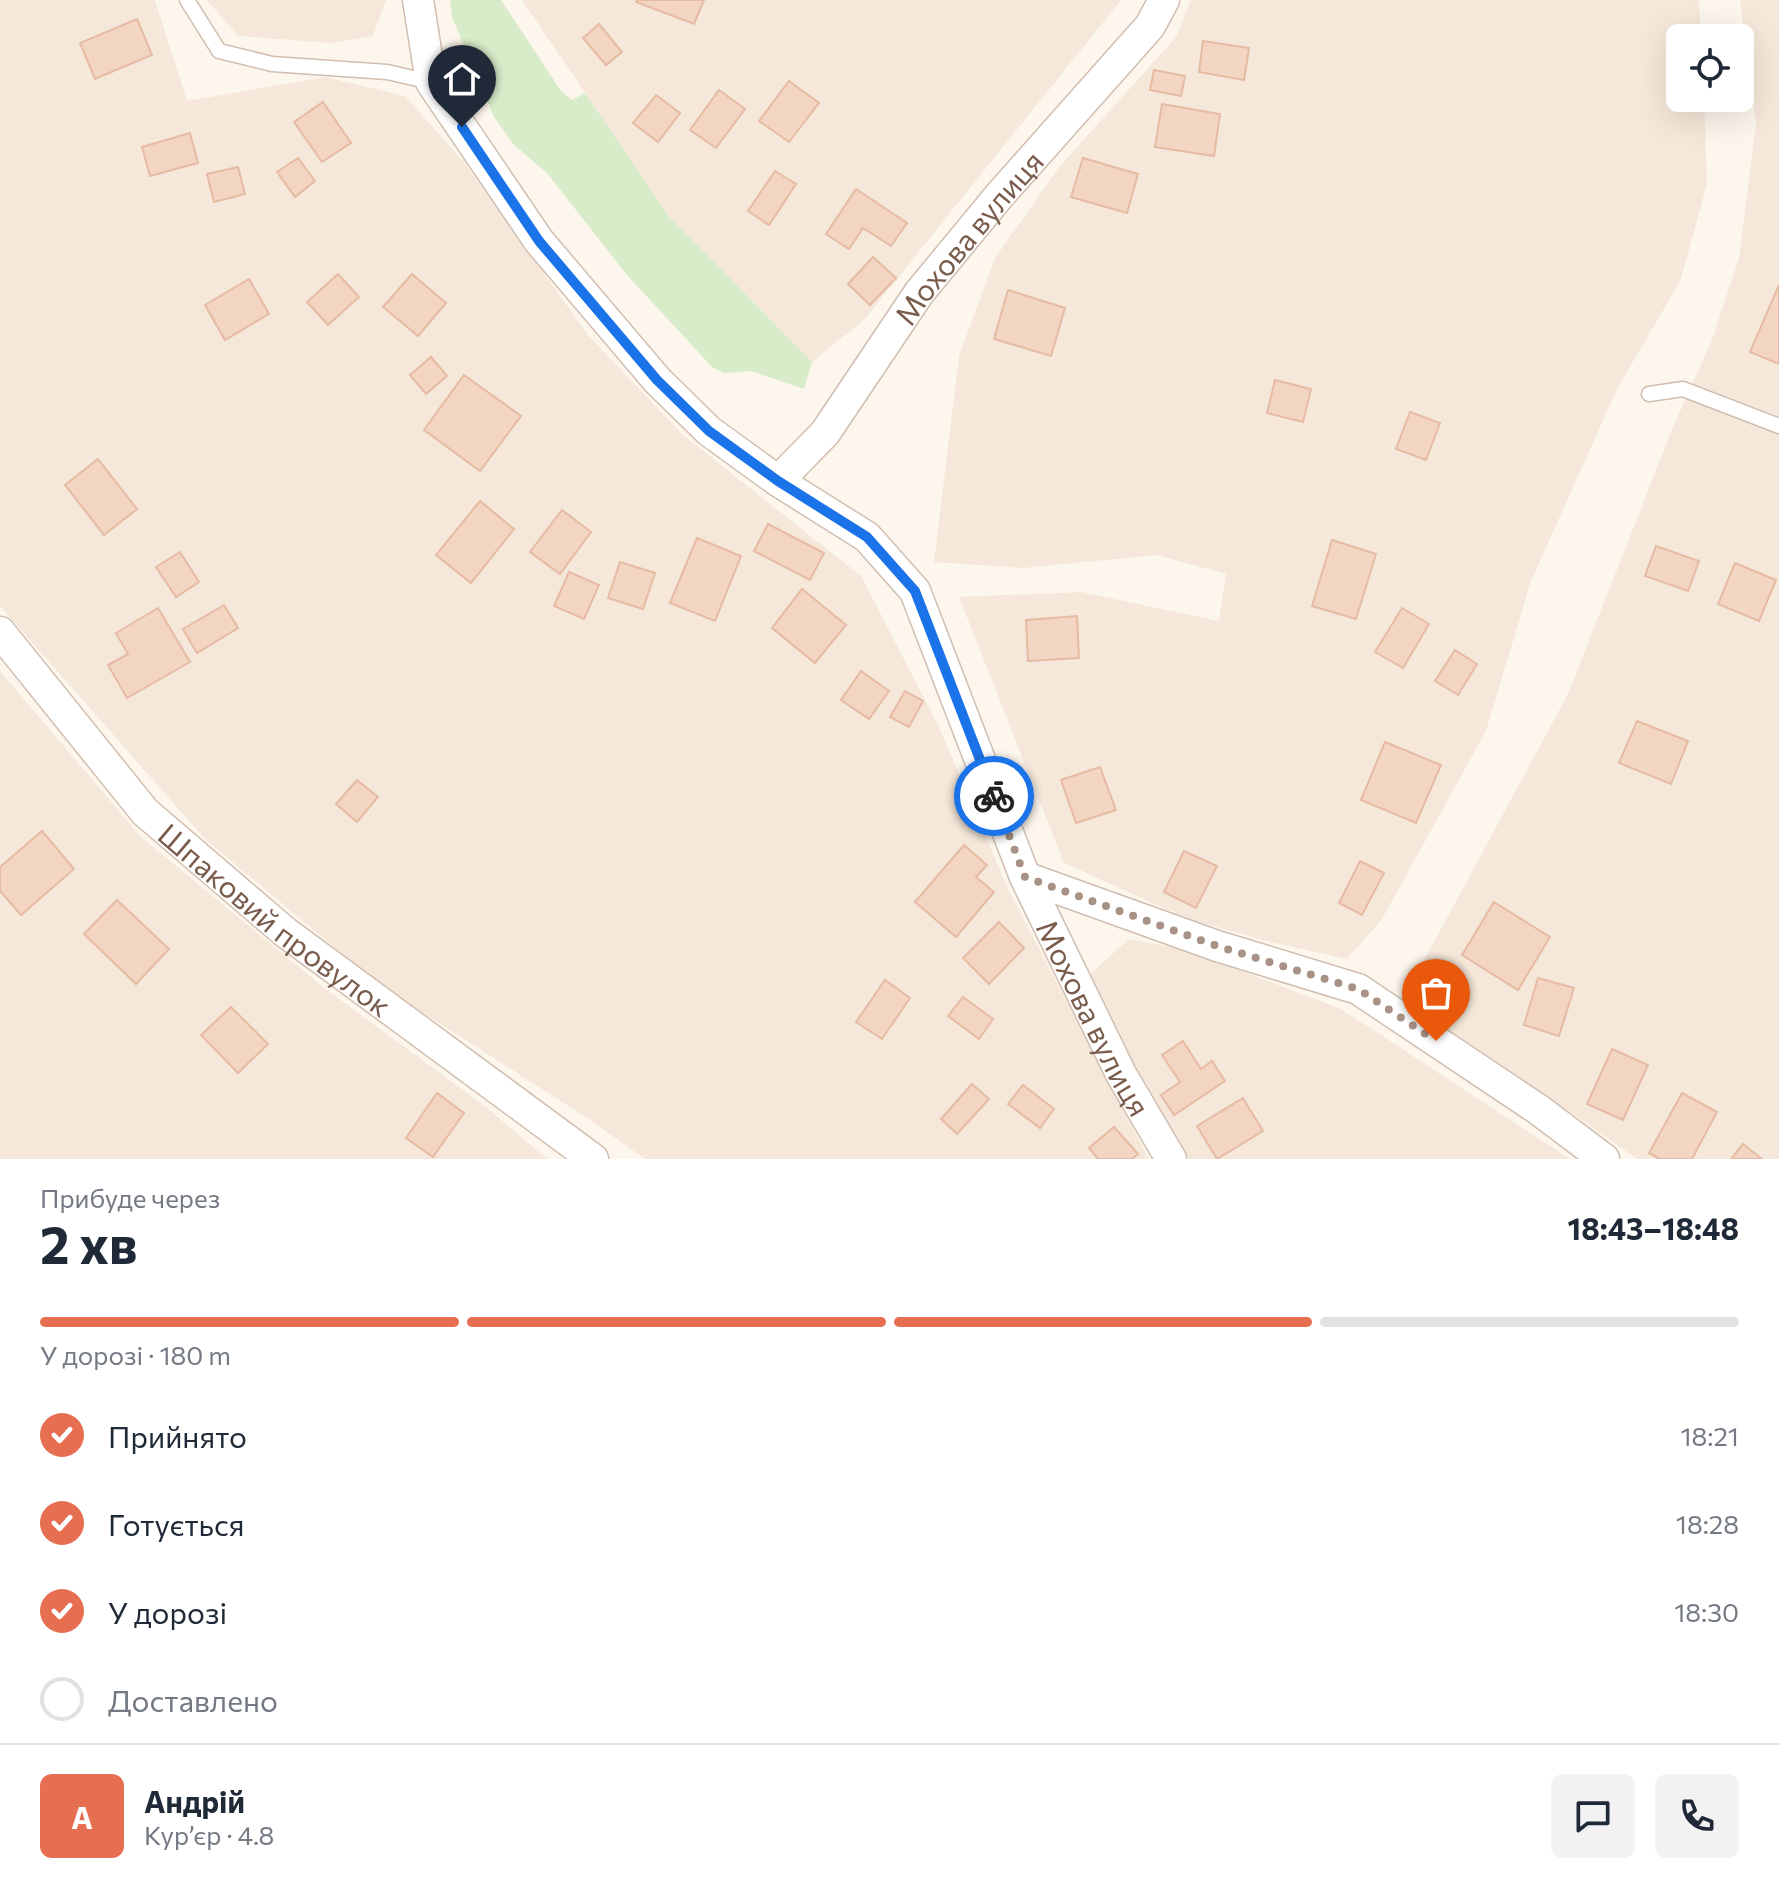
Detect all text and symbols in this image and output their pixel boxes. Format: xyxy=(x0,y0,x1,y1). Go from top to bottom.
map controls xyxy=(1666,24,1754,112)
button: locate xyxy=(1666,24,1754,112)
pin xyxy=(428,45,496,127)
icon: home xyxy=(440,57,484,101)
street label: Мохова вулиця xyxy=(885,142,1050,331)
courier xyxy=(954,756,1034,836)
icon: bike xyxy=(972,774,1016,818)
street label: Шпаковий провулок xyxy=(152,814,399,1023)
street label: Мохова вулиця xyxy=(1030,913,1160,1122)
pin xyxy=(1402,959,1470,1041)
icon: bag xyxy=(1414,971,1458,1015)
text: Прибуде через xyxy=(40,1182,220,1213)
text: 18:43–18:48 xyxy=(1568,1209,1739,1246)
text: 2 хв xyxy=(40,1211,137,1275)
text: У дорозі · 180 m xyxy=(40,1339,231,1370)
icon: check xyxy=(40,1413,84,1457)
text: Прийнято xyxy=(108,1417,247,1454)
text: 18:21 xyxy=(1680,1420,1739,1451)
icon: check xyxy=(40,1501,84,1545)
text: Готується xyxy=(108,1505,245,1542)
text: 18:28 xyxy=(1676,1508,1739,1539)
icon: check xyxy=(40,1589,84,1633)
text: У дорозі xyxy=(108,1593,227,1630)
text: 18:30 xyxy=(1674,1596,1739,1627)
text: Доставлено xyxy=(108,1681,278,1718)
button: chat xyxy=(1551,1774,1635,1858)
button: phone xyxy=(1655,1774,1739,1858)
text: Андрій xyxy=(144,1782,245,1819)
text: А xyxy=(71,1798,93,1835)
text: Кур’єр · 4.8 xyxy=(144,1819,274,1850)

